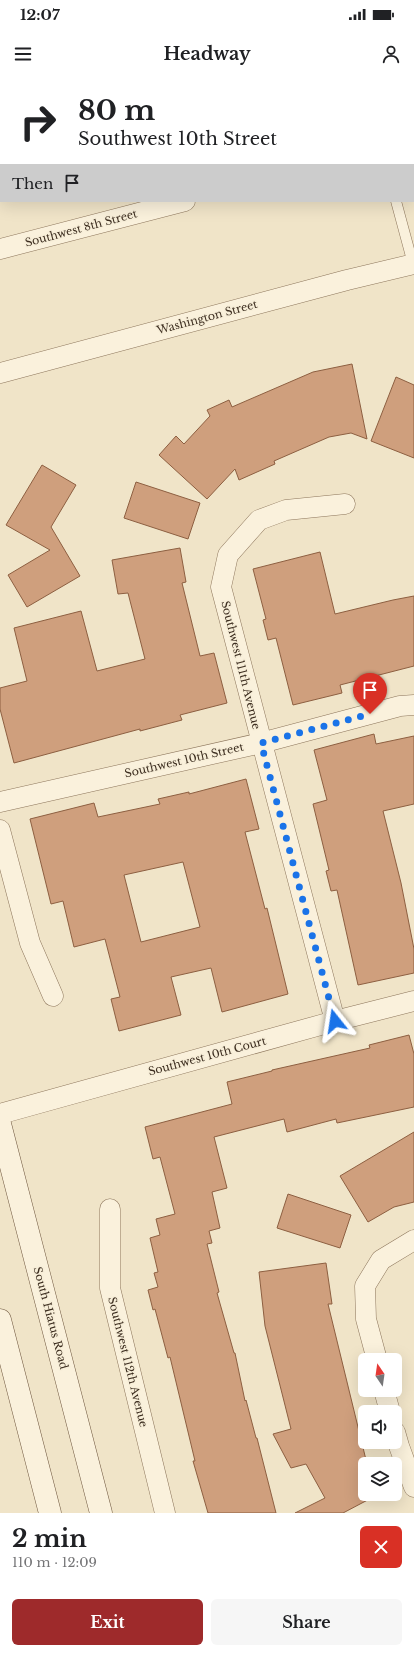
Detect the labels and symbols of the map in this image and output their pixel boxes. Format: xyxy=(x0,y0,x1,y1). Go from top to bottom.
street label: Southwest 8th Street xyxy=(23,206,139,250)
street label: Washington Street xyxy=(154,297,260,337)
street label: Southwest 111th Avenue xyxy=(218,599,264,731)
pin xyxy=(353,673,387,714)
street label: Southwest 10th Street xyxy=(123,739,246,781)
position arrow xyxy=(314,1000,356,1042)
street label: Southwest 10th Court xyxy=(147,1033,268,1078)
street label: South Hiatus Road xyxy=(31,1265,72,1371)
street label: Southwest 112th Avenue xyxy=(105,1295,151,1429)
north arrow xyxy=(358,1353,402,1397)

